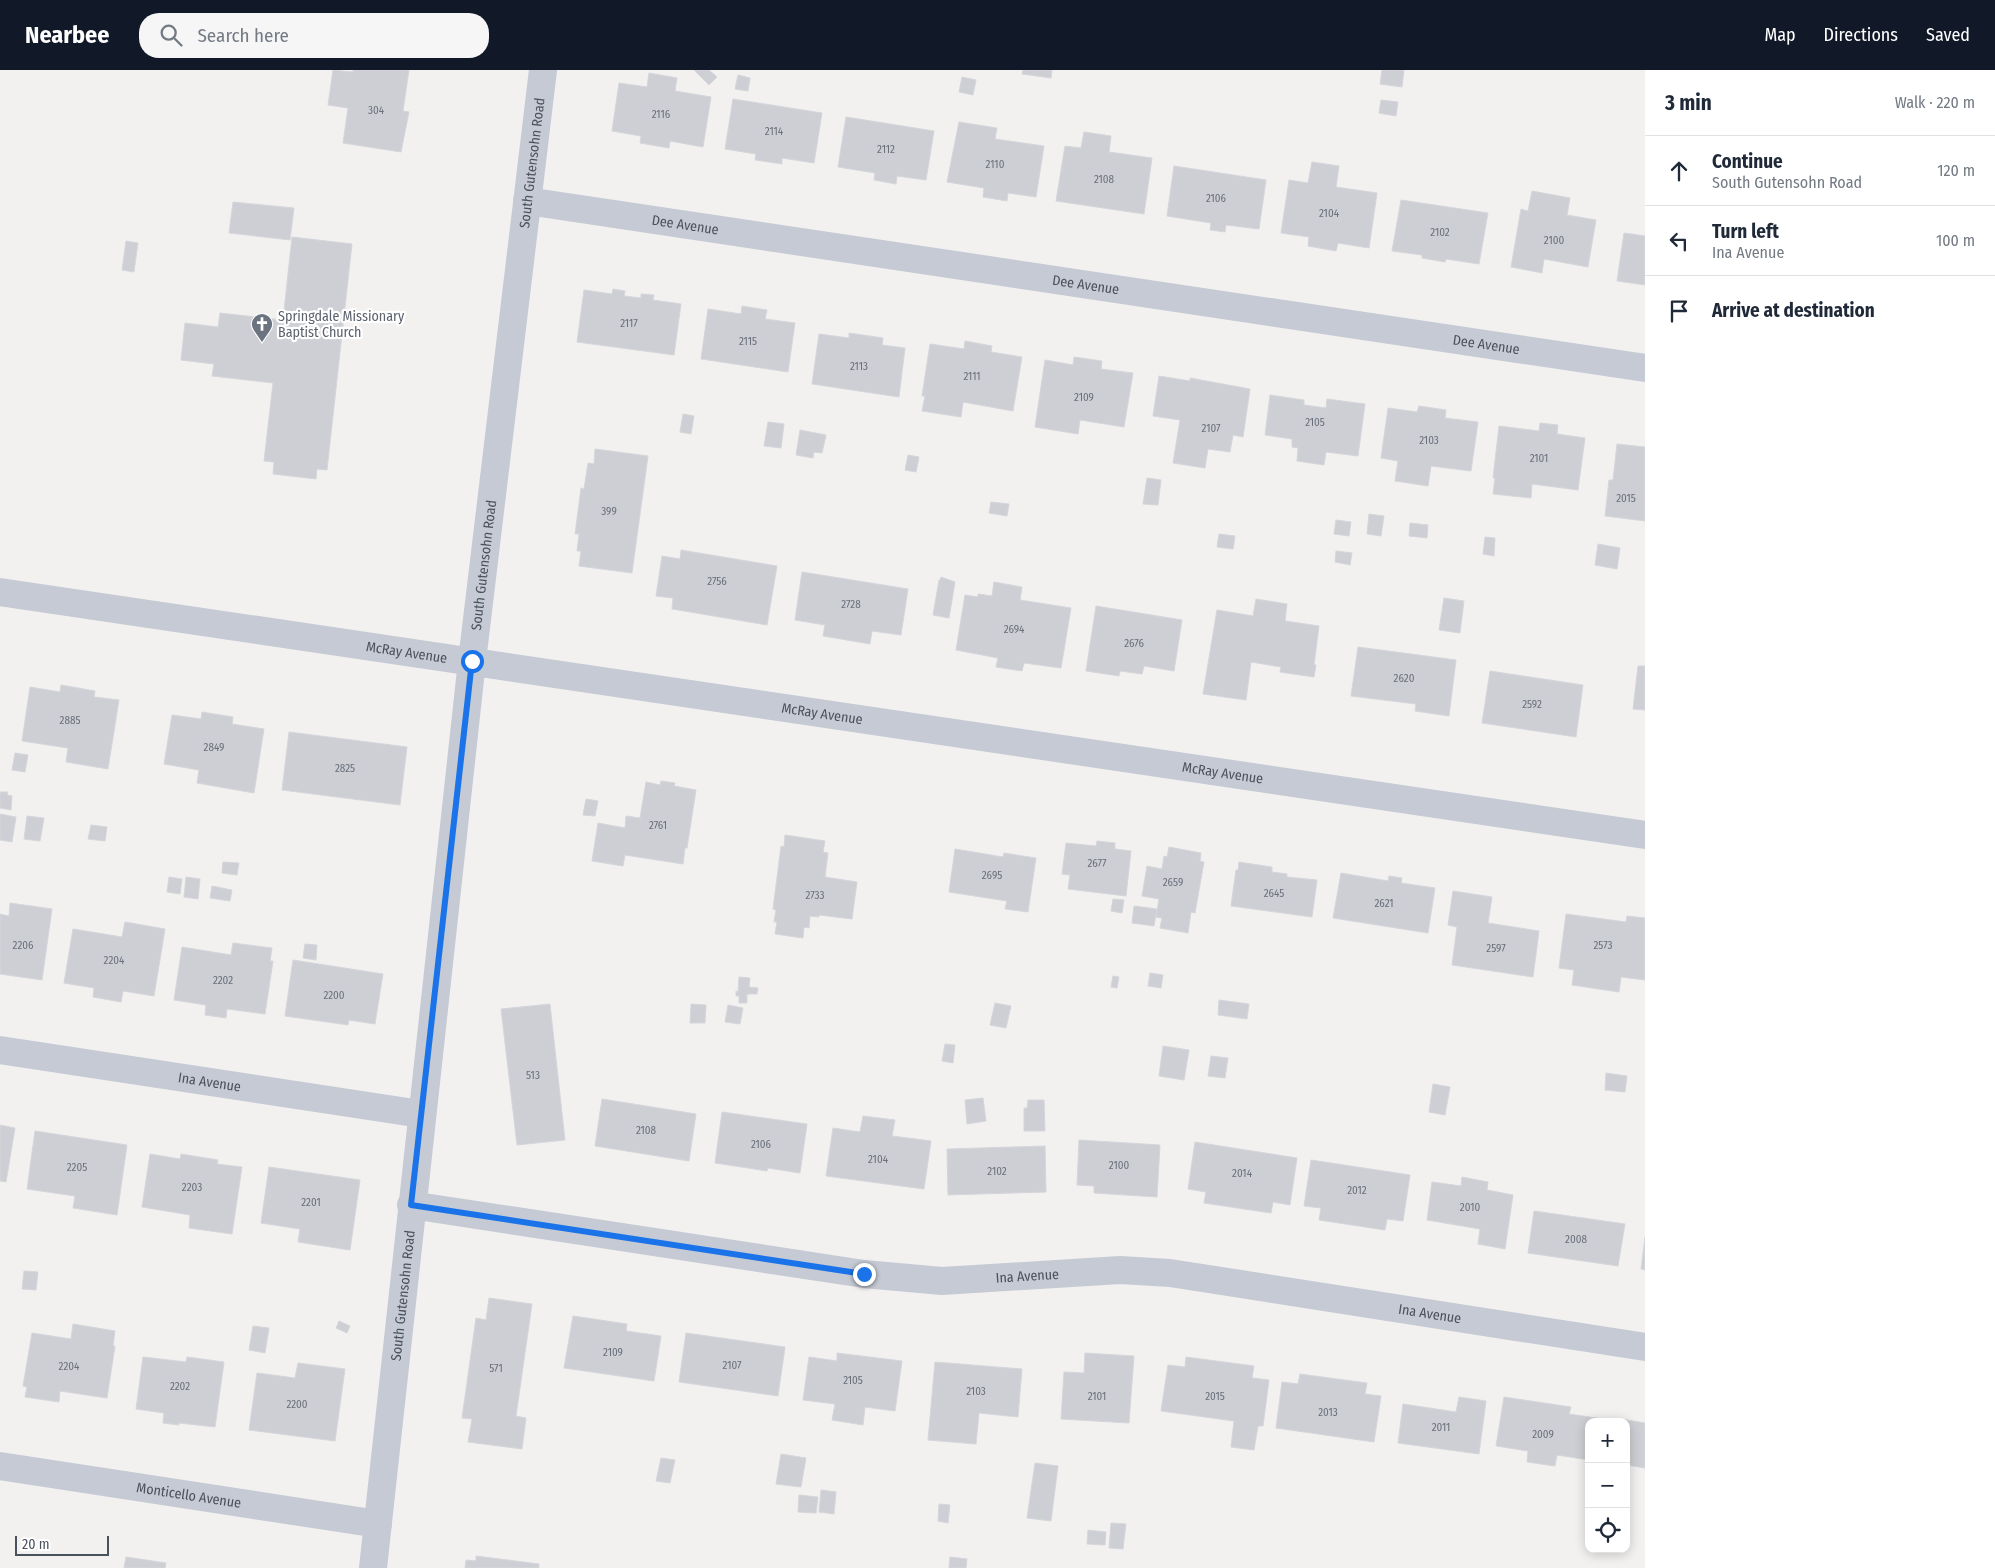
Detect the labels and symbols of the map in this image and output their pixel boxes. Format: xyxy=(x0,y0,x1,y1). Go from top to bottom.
street label: South Gutensohn Road xyxy=(516,97,549,229)
house number: 304 xyxy=(368,104,385,117)
house number: 2116 xyxy=(652,108,671,121)
house number: 2114 xyxy=(765,125,784,138)
house number: 2112 xyxy=(877,143,895,156)
house number: 2110 xyxy=(986,158,1005,171)
house number: 2108 xyxy=(1094,173,1115,186)
house number: 2106 xyxy=(1206,192,1227,205)
house number: 2104 xyxy=(1319,207,1340,220)
street label: Dee Avenue xyxy=(651,212,720,239)
house number: 2102 xyxy=(1430,226,1450,239)
house number: 2100 xyxy=(1544,234,1564,247)
street label: Dee Avenue xyxy=(1051,272,1120,298)
place label: Springdale Missionary Baptist Church xyxy=(278,308,405,341)
church icon: Springdale Missionary Baptist Church xyxy=(250,312,274,343)
house number: 2117 xyxy=(620,317,638,330)
street label: Dee Avenue xyxy=(1452,331,1521,358)
house number: 2115 xyxy=(739,335,757,348)
house number: 2113 xyxy=(850,360,868,373)
house number: 2111 xyxy=(963,370,981,383)
house number: 2109 xyxy=(1074,391,1094,404)
house number: 2105 xyxy=(1305,416,1325,429)
house number: 2107 xyxy=(1202,422,1221,435)
house number: 2103 xyxy=(1419,434,1439,447)
house number: 2101 xyxy=(1530,452,1548,465)
house number: 2015 xyxy=(1616,492,1636,505)
street label: South Gutensohn Road xyxy=(468,499,500,631)
house number: 399 xyxy=(601,505,617,518)
house number: 2756 xyxy=(707,575,727,588)
house number: 2728 xyxy=(841,598,861,611)
house number: 2694 xyxy=(1004,623,1025,636)
house number: 2676 xyxy=(1124,637,1144,650)
street label: McRay Avenue xyxy=(365,638,448,667)
route start xyxy=(461,650,484,673)
house number: 2620 xyxy=(1394,672,1415,685)
house number: 2592 xyxy=(1522,698,1542,711)
street label: McRay Avenue xyxy=(780,700,864,728)
house number: 2885 xyxy=(60,714,80,727)
house number: 2849 xyxy=(204,741,224,754)
street label: McRay Avenue xyxy=(1181,759,1264,788)
house number: 2825 xyxy=(335,762,355,775)
house number: 2761 xyxy=(649,819,667,832)
house number: 2677 xyxy=(1087,857,1107,870)
house number: 2695 xyxy=(982,869,1002,882)
house number: 2659 xyxy=(1163,876,1183,889)
house number: 2645 xyxy=(1264,887,1284,900)
house number: 2733 xyxy=(805,889,825,902)
house number: 2621 xyxy=(1374,897,1394,910)
house number: 2206 xyxy=(13,939,34,952)
house number: 2573 xyxy=(1593,939,1613,952)
house number: 2597 xyxy=(1486,942,1506,955)
house number: 2204 xyxy=(104,954,125,967)
house number: 2202 xyxy=(213,974,233,987)
house number: 2200 xyxy=(323,989,345,1002)
street label: Ina Avenue xyxy=(177,1069,242,1096)
house number: 513 xyxy=(526,1069,540,1082)
house number: 2108 xyxy=(636,1124,657,1137)
house number: 2106 xyxy=(751,1138,772,1151)
house number: 2104 xyxy=(868,1153,889,1166)
house number: 2100 xyxy=(1109,1159,1129,1172)
house number: 2205 xyxy=(67,1161,87,1174)
house number: 2102 xyxy=(987,1165,1007,1178)
house number: 2014 xyxy=(1232,1167,1253,1180)
house number: 2203 xyxy=(182,1181,202,1194)
house number: 2012 xyxy=(1347,1184,1367,1197)
house number: 2201 xyxy=(301,1196,321,1209)
house number: 2010 xyxy=(1460,1201,1480,1214)
street label: South Gutensohn Road xyxy=(388,1229,419,1362)
house number: 2008 xyxy=(1565,1233,1587,1246)
route end xyxy=(853,1263,876,1286)
street label: Ina Avenue xyxy=(995,1266,1060,1287)
street label: Ina Avenue xyxy=(1397,1301,1463,1327)
house number: 2109 xyxy=(603,1346,623,1359)
house number: 2107 xyxy=(723,1359,742,1372)
house number: 2204 xyxy=(59,1360,80,1373)
house number: 571 xyxy=(489,1362,503,1375)
house number: 2105 xyxy=(843,1374,863,1387)
house number: 2202 xyxy=(170,1380,190,1393)
house number: 2103 xyxy=(966,1385,986,1398)
house number: 2101 xyxy=(1088,1390,1106,1403)
house number: 2015 xyxy=(1205,1390,1225,1403)
house number: 2200 xyxy=(286,1398,308,1411)
house number: 2013 xyxy=(1318,1406,1338,1419)
house number: 2011 xyxy=(1432,1421,1450,1434)
house number: 2009 xyxy=(1532,1428,1554,1441)
street label: Monticello Avenue xyxy=(135,1479,242,1512)
scale bar xyxy=(15,1533,109,1556)

